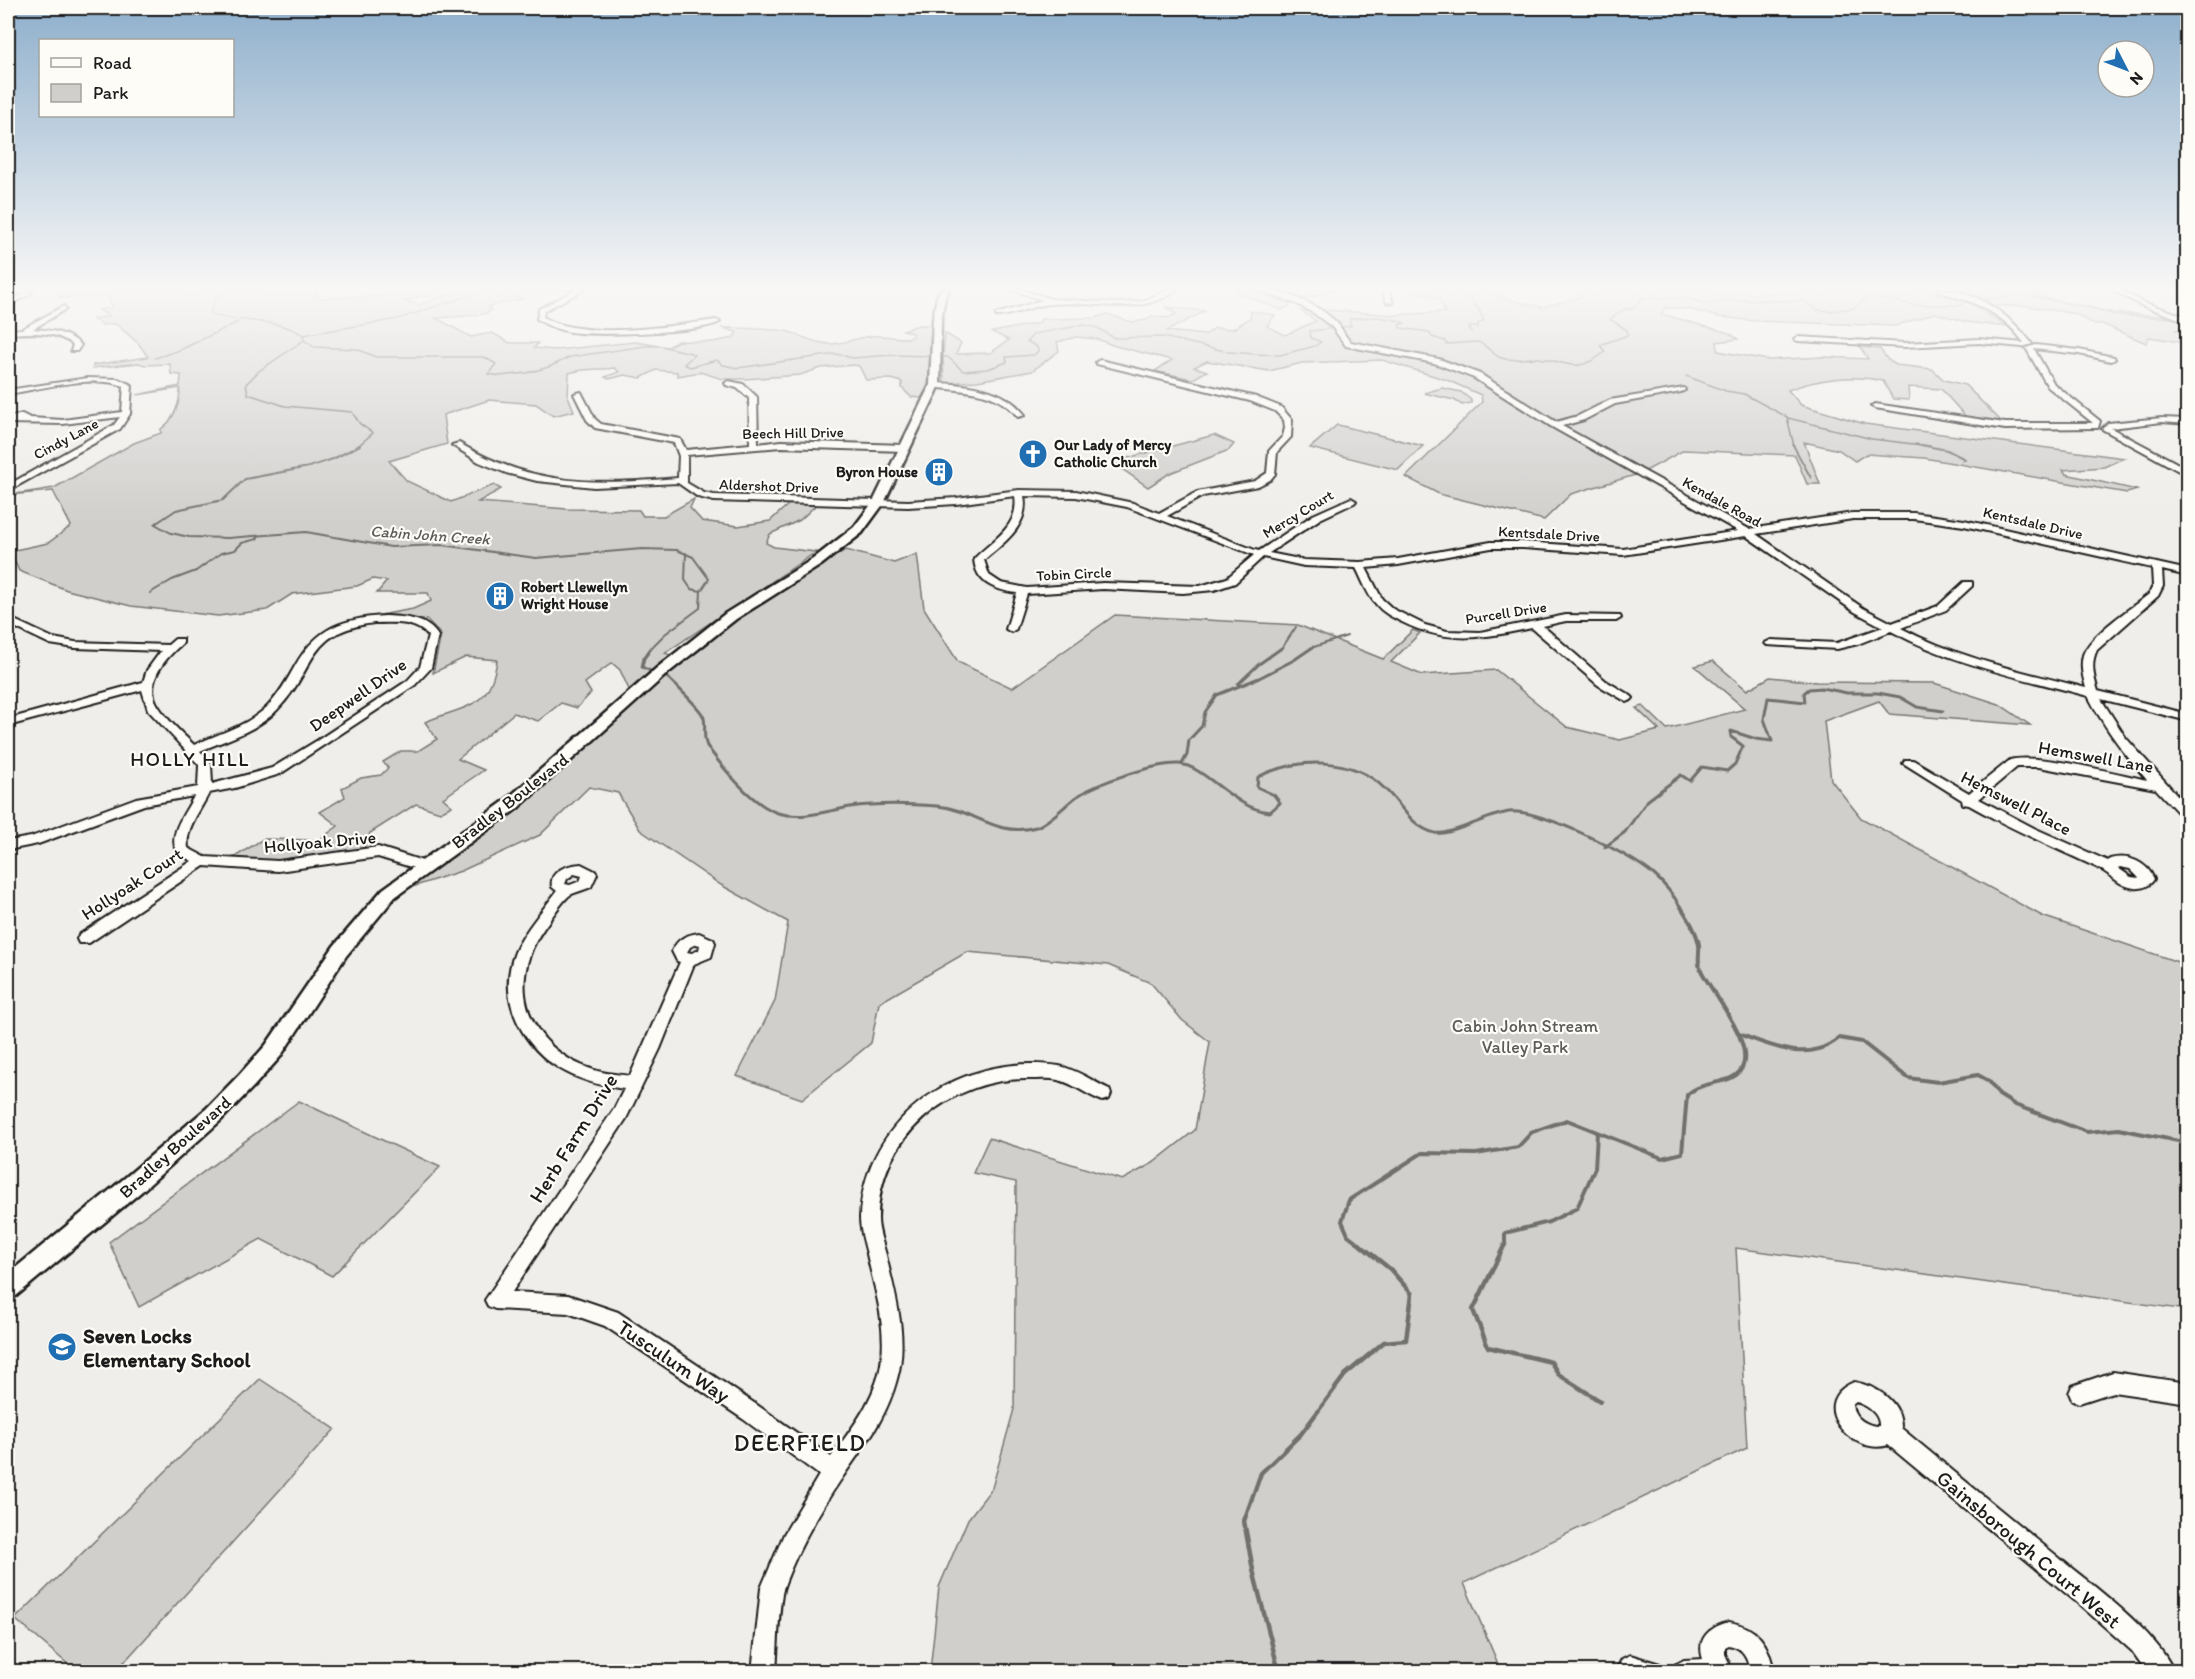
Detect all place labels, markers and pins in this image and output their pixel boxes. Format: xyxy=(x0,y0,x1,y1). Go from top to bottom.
place label: Our Lady of Mercy Catholic Church xyxy=(1054,436,1172,471)
church icon: Our Lady of Mercy Catholic Church xyxy=(1017,438,1049,470)
building icon: Byron House xyxy=(923,456,955,488)
place label: Byron House xyxy=(836,463,918,482)
place label: Robert Llewellyn Wright House xyxy=(521,578,628,614)
building icon: Robert Llewellyn Wright House xyxy=(484,580,516,612)
place label: Seven Locks Elementary School xyxy=(83,1323,252,1373)
school or university icon: Seven Locks Elementary School xyxy=(46,1331,78,1363)

